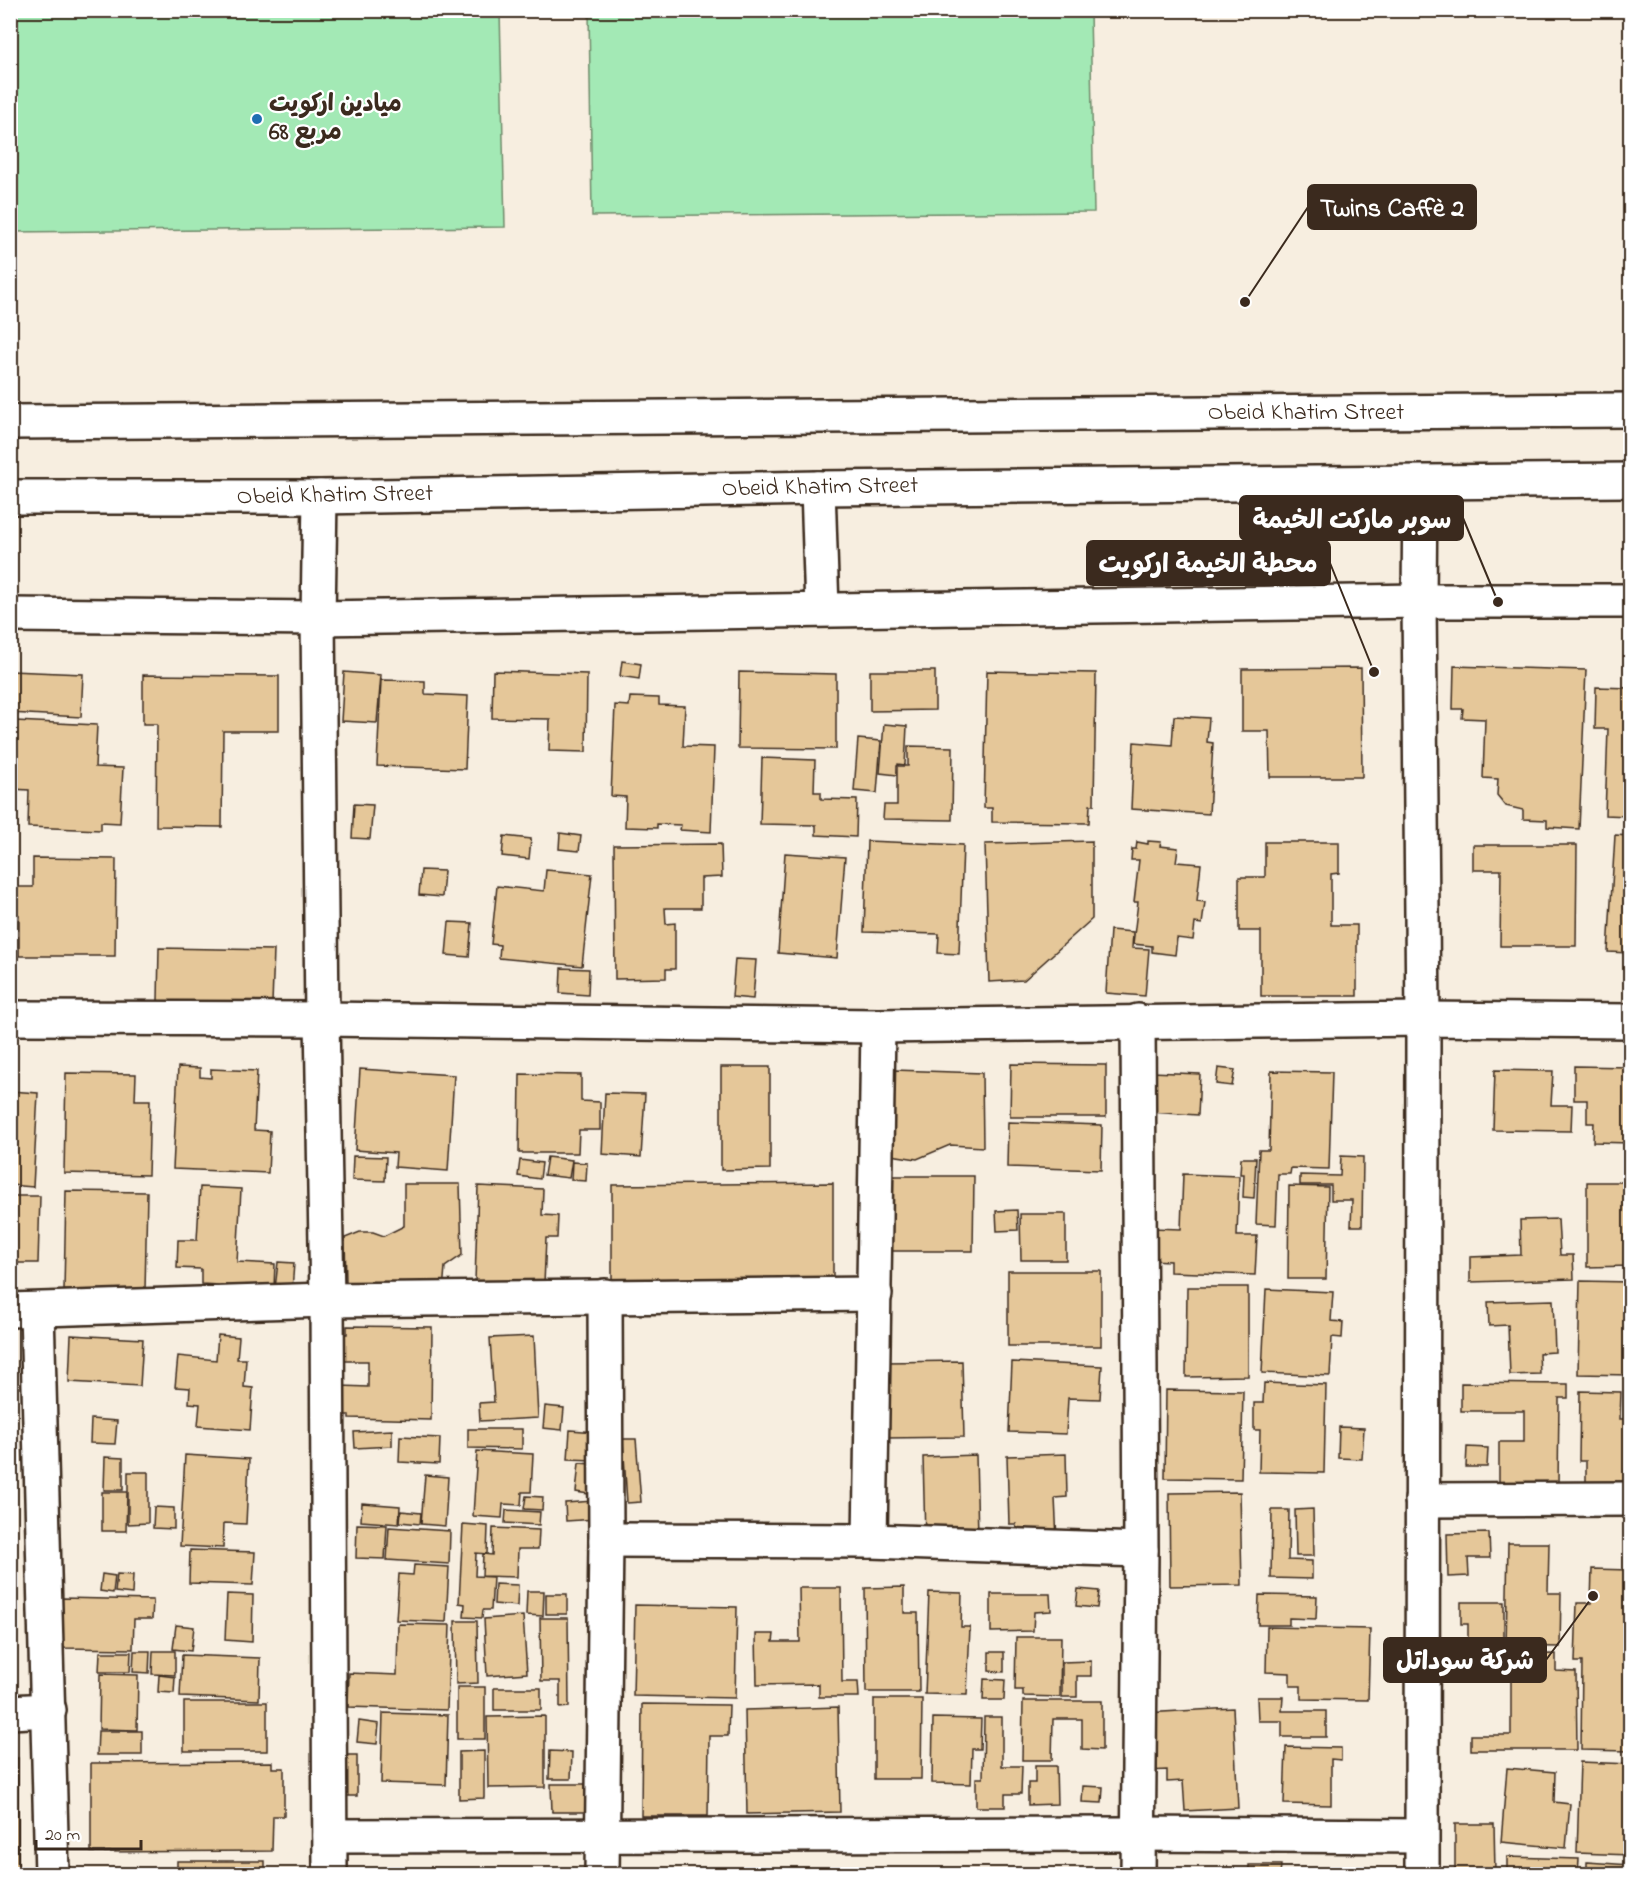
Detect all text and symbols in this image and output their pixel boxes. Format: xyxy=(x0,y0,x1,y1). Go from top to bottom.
place label: ميادين اركويت مربع 68 xyxy=(269,88,402,151)
marker: ميادين اركويت مربع 68 xyxy=(250,112,264,126)
callout: Twins Caffè 2 xyxy=(1308,185,1476,229)
text: Twins Caffè 2 xyxy=(1320,191,1464,229)
street label: Obeid Khatim Street xyxy=(1208,396,1404,431)
street label: Obeid Khatim Street xyxy=(721,469,919,507)
street label: Obeid Khatim Street xyxy=(236,477,434,515)
callout: سوبر ماركت الخيمة xyxy=(1240,496,1463,540)
text: سوبر ماركت الخيمة xyxy=(1253,503,1451,541)
callout: محطة الخيمة اركويت xyxy=(1087,541,1330,585)
text: محطة الخيمة اركويت xyxy=(1098,547,1318,585)
callout: شركة سوداتل xyxy=(1384,1638,1546,1682)
text: شركة سوداتل xyxy=(1396,1644,1534,1682)
scale bar xyxy=(36,1813,141,1851)
text: 20 m xyxy=(45,1823,80,1849)

